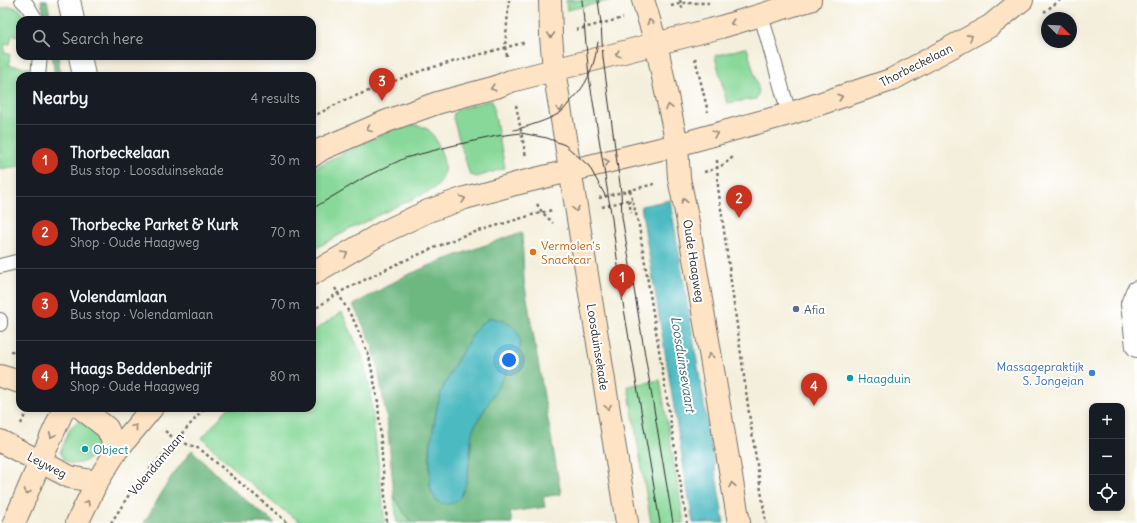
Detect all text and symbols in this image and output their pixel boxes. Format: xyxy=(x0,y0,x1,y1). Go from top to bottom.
north arrow xyxy=(1041,12,1077,48)
search box xyxy=(16,16,316,60)
one-way arrow xyxy=(646,18,654,25)
one-way arrow xyxy=(729,18,736,27)
icon: search xyxy=(30,27,52,49)
text: Search here xyxy=(62,29,143,48)
one-way arrow xyxy=(547,32,555,38)
one-way arrow xyxy=(966,34,973,42)
street label: Thorbeckelaan xyxy=(877,40,955,90)
one-way arrow xyxy=(615,49,621,57)
pin: 3 xyxy=(369,68,395,101)
one-way arrow xyxy=(489,83,496,92)
text: Nearby xyxy=(32,87,88,109)
text: 4 results xyxy=(251,90,300,107)
one-way arrow xyxy=(836,93,843,102)
one-way arrow xyxy=(665,104,673,110)
one-way arrow xyxy=(555,106,564,112)
one-way arrow xyxy=(366,124,374,132)
one-way arrow xyxy=(711,130,718,139)
text: Thorbeckelaan xyxy=(70,143,170,162)
text: 1 xyxy=(42,152,48,169)
text: 30 m xyxy=(270,152,300,169)
one-way arrow xyxy=(604,158,610,166)
text: Bus stop · Loosduinsekade xyxy=(70,162,224,179)
pin: 2 xyxy=(726,185,752,218)
one-way arrow xyxy=(459,195,466,204)
one-way arrow xyxy=(681,197,689,204)
one-way arrow xyxy=(571,206,580,212)
text: Thorbecke Parket & Kurk xyxy=(70,215,239,234)
street label: Oude Haagweg xyxy=(680,218,708,304)
text: 2 xyxy=(41,224,49,241)
text: 70 m xyxy=(271,224,300,241)
text: Shop · Oude Haagweg xyxy=(70,234,200,251)
place label: Vermolen's Snackcar xyxy=(541,238,600,267)
marker: Vermolen's Snackcar xyxy=(528,247,538,257)
one-way arrow xyxy=(341,251,348,258)
pin: 1 xyxy=(609,264,635,297)
text: Volendamlaan xyxy=(70,287,167,306)
text: 3 xyxy=(41,296,49,313)
text: 70 m xyxy=(271,296,300,313)
place label: Afia xyxy=(804,302,825,317)
street label: Loosduinsekade xyxy=(584,303,612,391)
marker: Afia xyxy=(791,304,801,314)
text: Bus stop · Volendamlaan xyxy=(70,306,213,323)
water label: Loosduinsevaart xyxy=(667,315,699,415)
your location xyxy=(499,350,519,370)
one-way arrow xyxy=(707,353,715,359)
text: Haags Beddenbedrijf xyxy=(70,359,212,378)
place label: Massagepraktijk S. Jongejan xyxy=(997,359,1084,388)
text: 4 xyxy=(41,368,49,385)
text: 80 m xyxy=(269,368,300,385)
marker: Massagepraktijk S. Jongejan xyxy=(1087,368,1097,378)
place label: Haagduin xyxy=(858,371,911,386)
pin: 4 xyxy=(801,373,827,406)
marker: Haagduin xyxy=(845,373,855,383)
text: Shop · Oude Haagweg xyxy=(70,378,200,395)
map controls xyxy=(1089,403,1125,511)
button: + xyxy=(1089,403,1125,439)
one-way arrow xyxy=(603,404,612,410)
one-way arrow xyxy=(131,425,138,432)
street label: Volendamlaan xyxy=(125,429,187,499)
one-way arrow xyxy=(49,430,57,438)
button: − xyxy=(1089,439,1125,475)
place label: Object xyxy=(93,442,128,457)
marker: Object xyxy=(80,444,90,454)
street label: Leyweg xyxy=(25,449,69,481)
button: locate xyxy=(1089,475,1125,511)
one-way arrow xyxy=(728,481,737,488)
one-way arrow xyxy=(24,488,32,496)
one-way arrow xyxy=(82,499,90,507)

